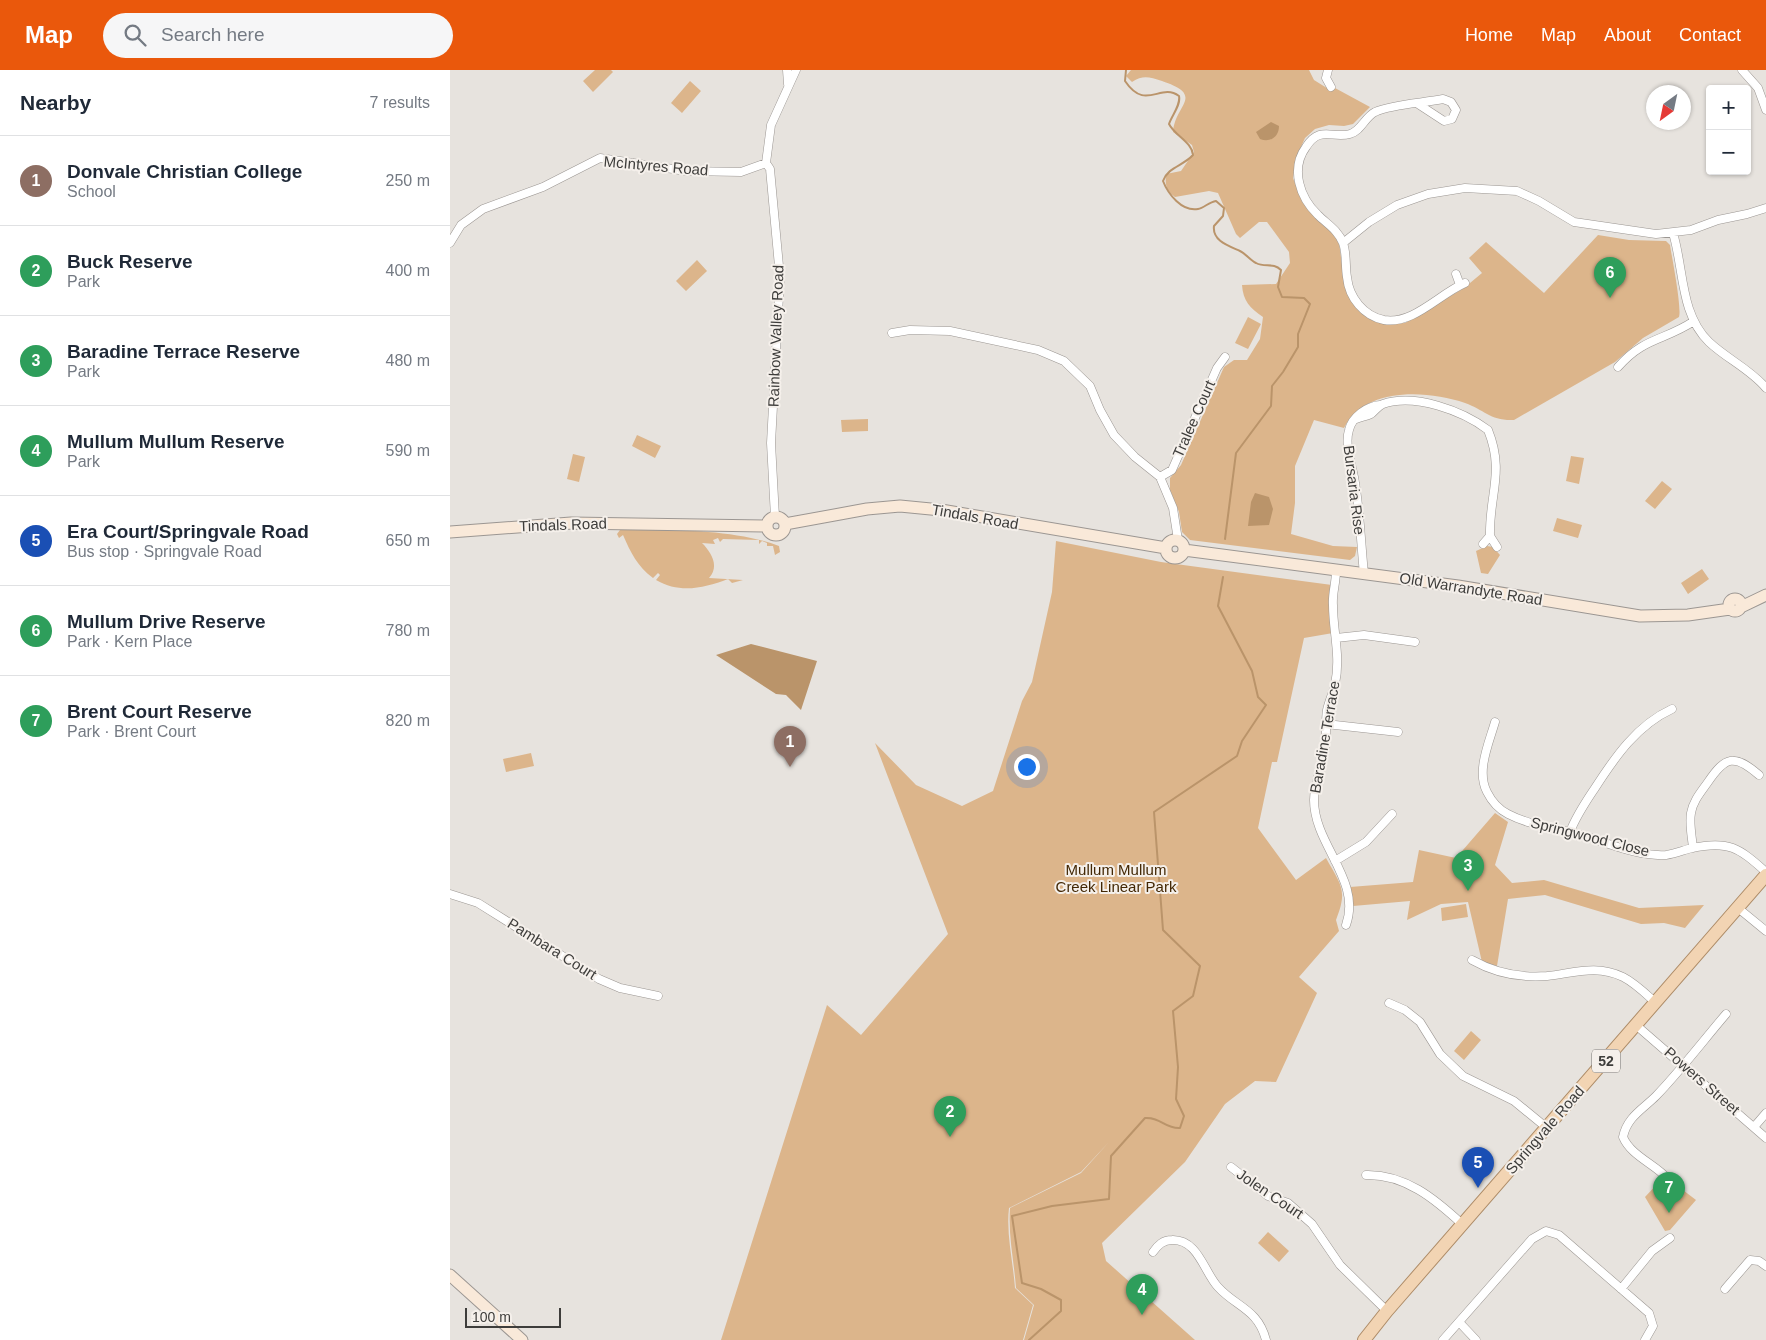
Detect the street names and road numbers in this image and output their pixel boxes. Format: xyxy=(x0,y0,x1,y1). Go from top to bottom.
street label: McIntyres Road xyxy=(603,152,709,179)
street label: Rainbow Valley Road xyxy=(765,265,786,407)
street label: Tralee Court xyxy=(1169,377,1218,460)
street label: Bursaria Rise xyxy=(1341,444,1368,536)
street label: Tindals Road xyxy=(930,501,1020,533)
street label: Tindals Road xyxy=(519,514,607,535)
street label: Old Warrandyte Road xyxy=(1398,569,1544,608)
street label: Baradine Terrace xyxy=(1306,679,1343,795)
street label: Springwood Close xyxy=(1529,814,1651,859)
street label: Pambara Court xyxy=(505,914,601,983)
street label: Powers Street xyxy=(1661,1043,1744,1118)
road number: 52 xyxy=(1592,1049,1620,1072)
street label: Springvale Road xyxy=(1502,1082,1587,1177)
street label: Jolen Court xyxy=(1234,1165,1308,1223)

